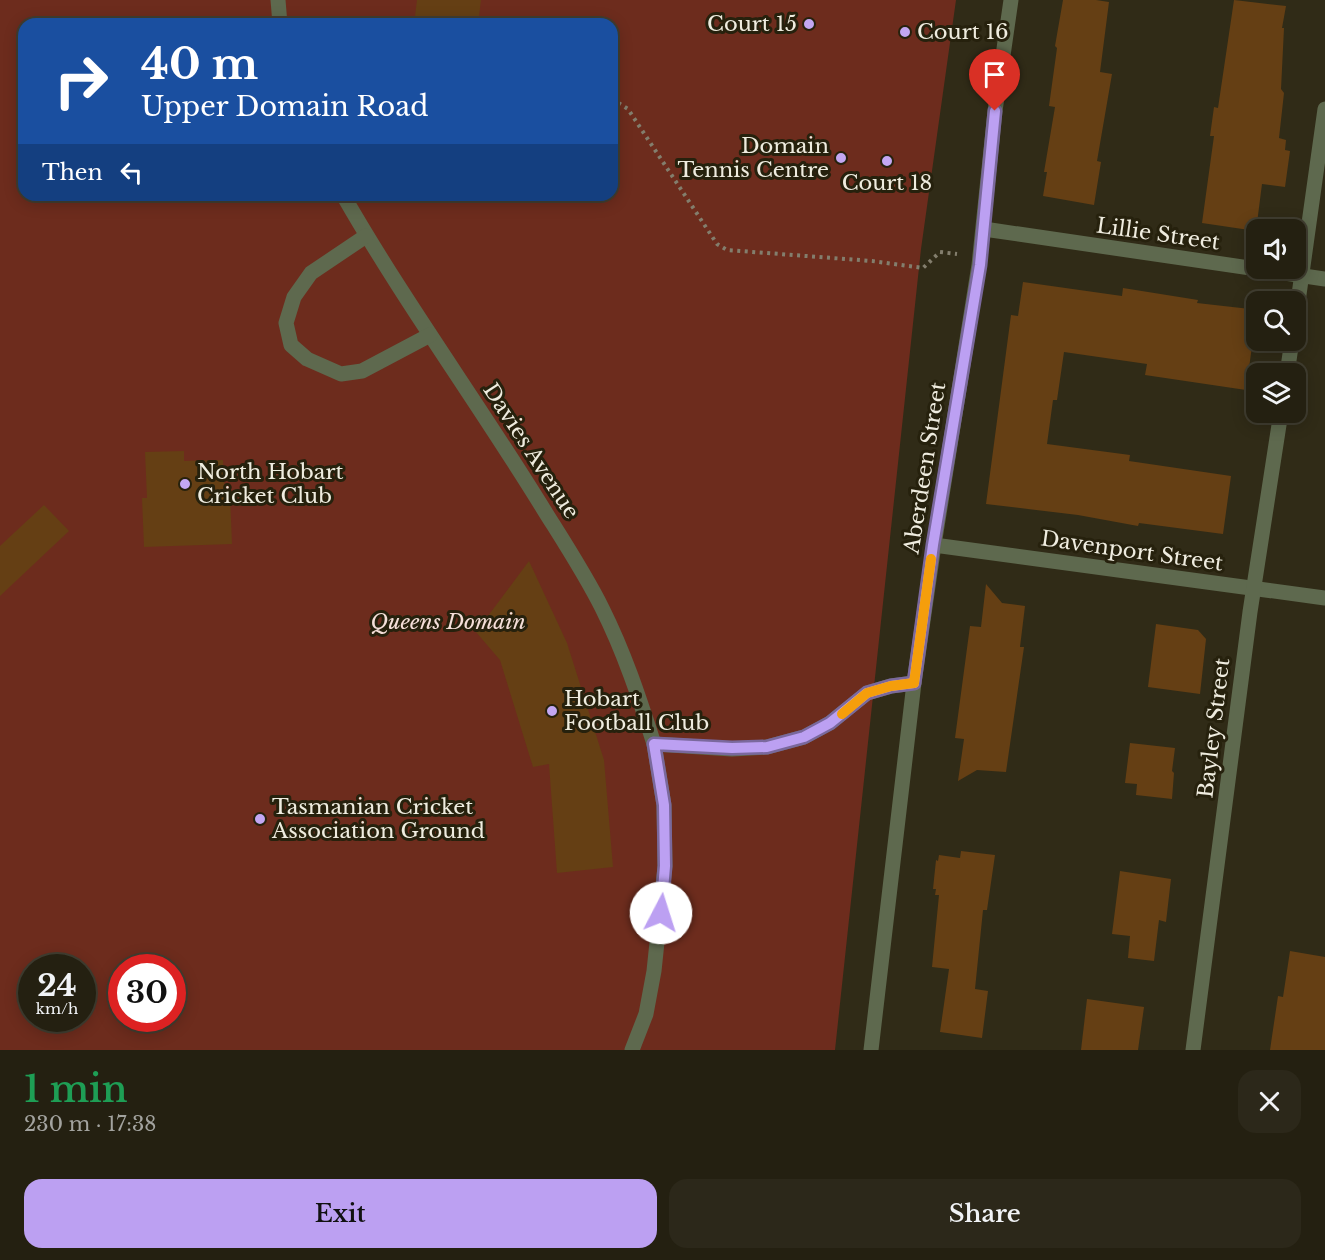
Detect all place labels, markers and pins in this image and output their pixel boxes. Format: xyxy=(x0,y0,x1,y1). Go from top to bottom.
place label: Court 15 xyxy=(707,11,797,37)
marker: Court 15 xyxy=(802,17,816,31)
place label: Court 16 xyxy=(917,19,1009,45)
marker: Court 16 xyxy=(898,25,912,39)
pin xyxy=(969,49,1020,111)
place label: Domain Tennis Centre xyxy=(678,133,829,183)
marker: Domain Tennis Centre xyxy=(834,151,848,165)
marker: Court 18 xyxy=(880,154,894,168)
place label: Court 18 xyxy=(842,170,932,196)
place label: North Hobart Cricket Club xyxy=(197,459,343,509)
marker: North Hobart Cricket Club xyxy=(178,477,192,491)
place label: Hobart Football Club xyxy=(564,686,709,736)
marker: Hobart Football Club xyxy=(545,704,559,718)
place label: Tasmanian Cricket Association Ground xyxy=(271,794,485,844)
marker: Tasmanian Cricket Association Ground xyxy=(253,812,267,826)

